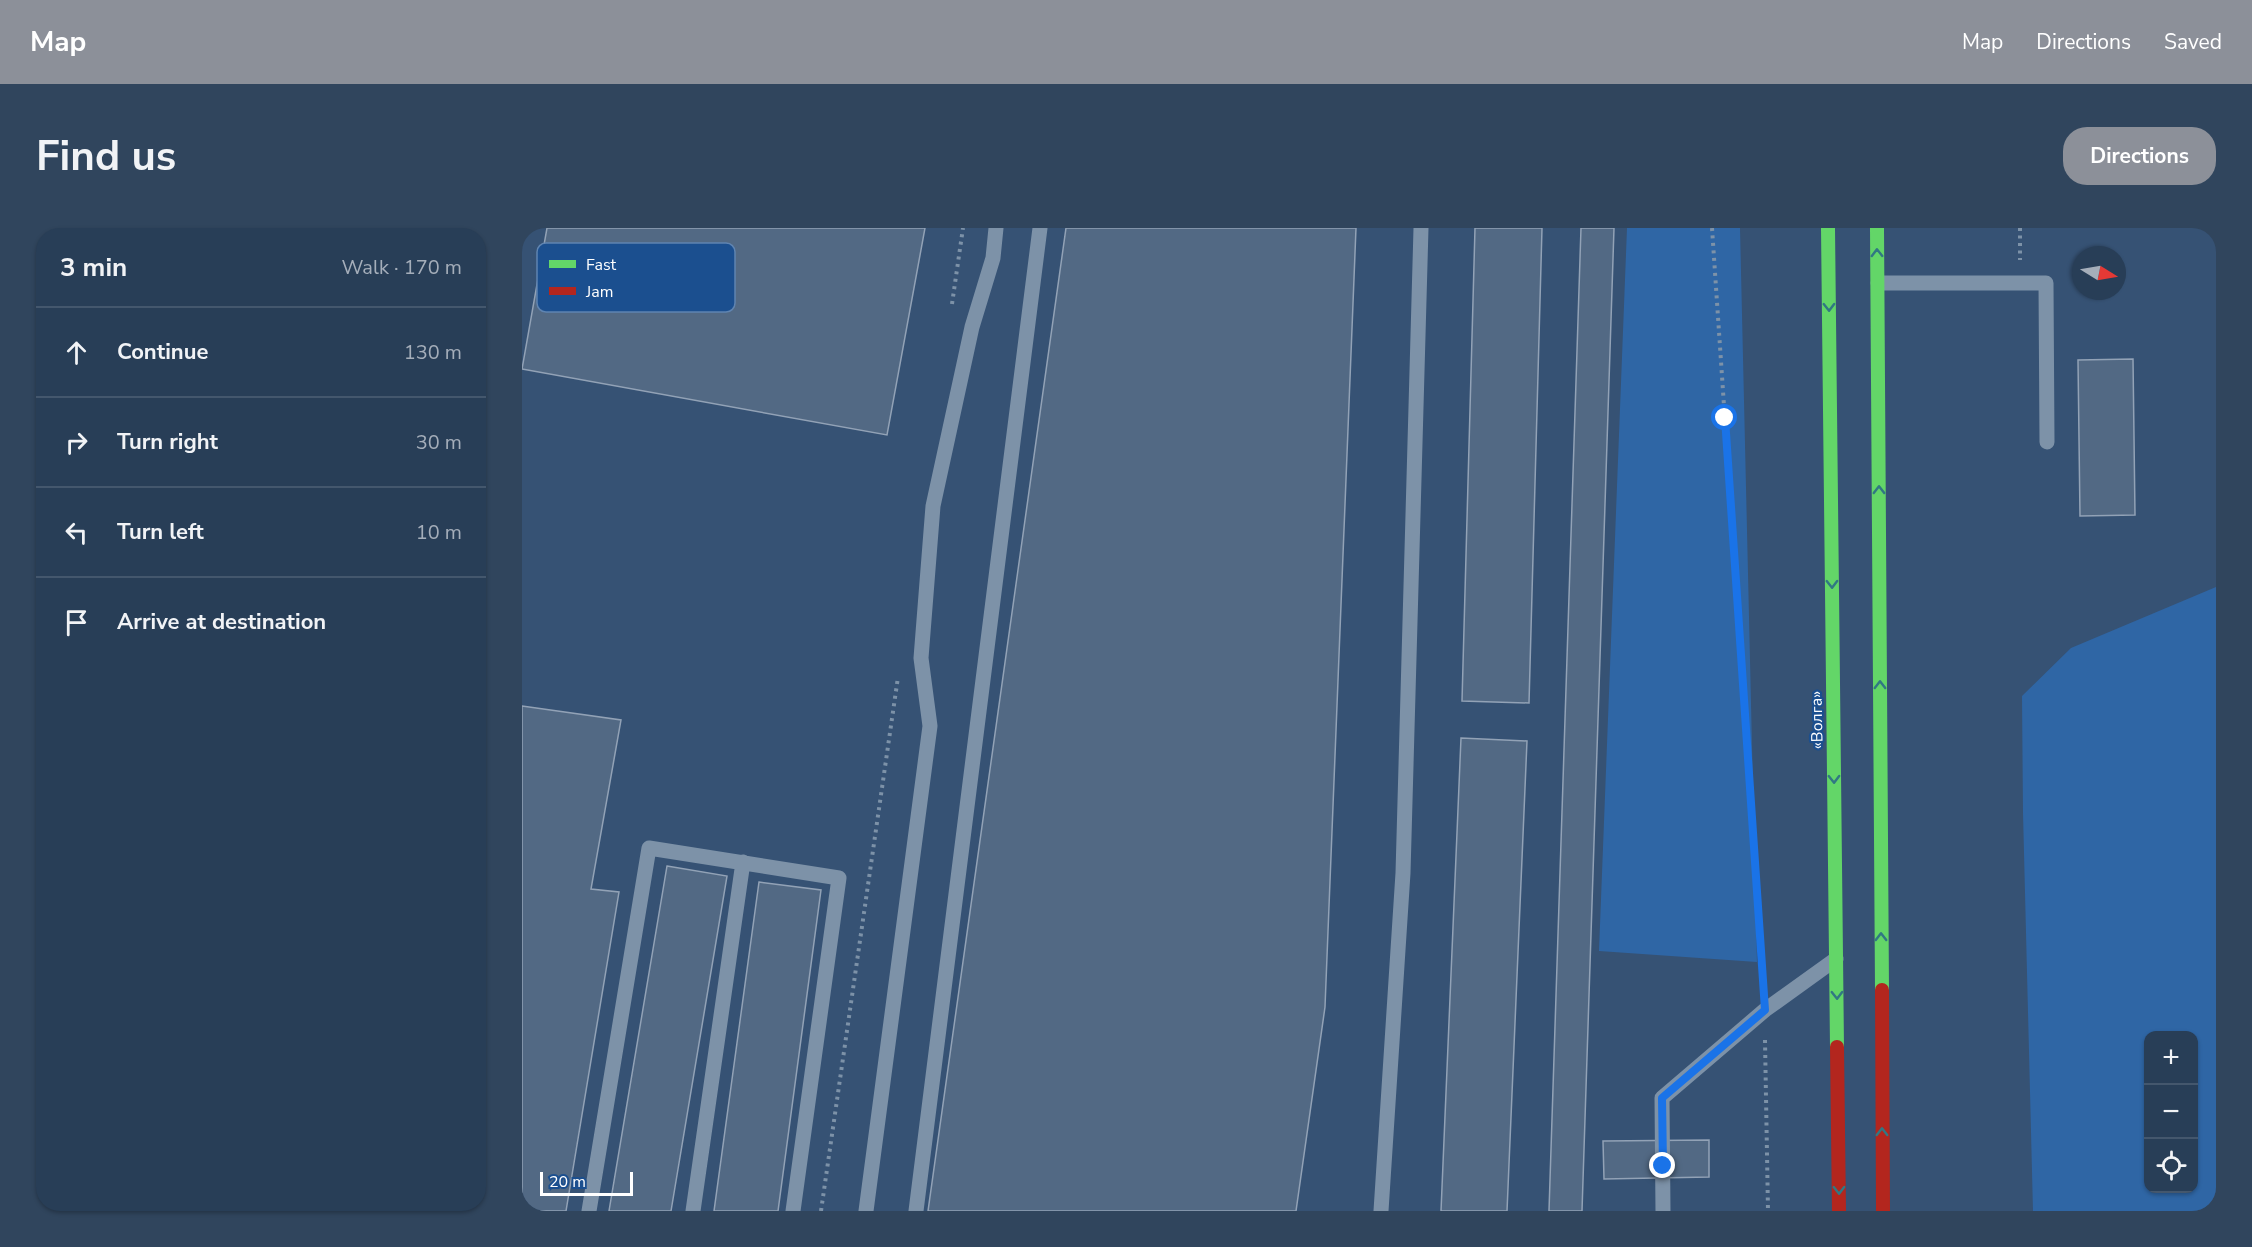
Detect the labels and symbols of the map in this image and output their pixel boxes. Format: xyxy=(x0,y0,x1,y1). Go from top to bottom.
legend xyxy=(537,243,735,312)
north arrow xyxy=(2072,246,2126,300)
one-way arrow xyxy=(1871,248,1884,257)
text: Fast xyxy=(586,254,617,276)
text: Jam xyxy=(585,281,613,303)
one-way arrow xyxy=(1823,303,1835,312)
route start xyxy=(1711,404,1737,430)
one-way arrow xyxy=(1873,485,1885,494)
one-way arrow xyxy=(1826,580,1838,589)
one-way arrow xyxy=(1874,680,1886,689)
street label: «Волга» xyxy=(1805,691,1829,749)
one-way arrow xyxy=(1828,775,1840,784)
one-way arrow xyxy=(1875,932,1888,941)
one-way arrow xyxy=(1831,991,1843,1000)
one-way arrow xyxy=(1876,1127,1888,1136)
route end xyxy=(1649,1152,1675,1178)
scale bar xyxy=(540,1169,633,1196)
one-way arrow xyxy=(1833,1186,1845,1195)

